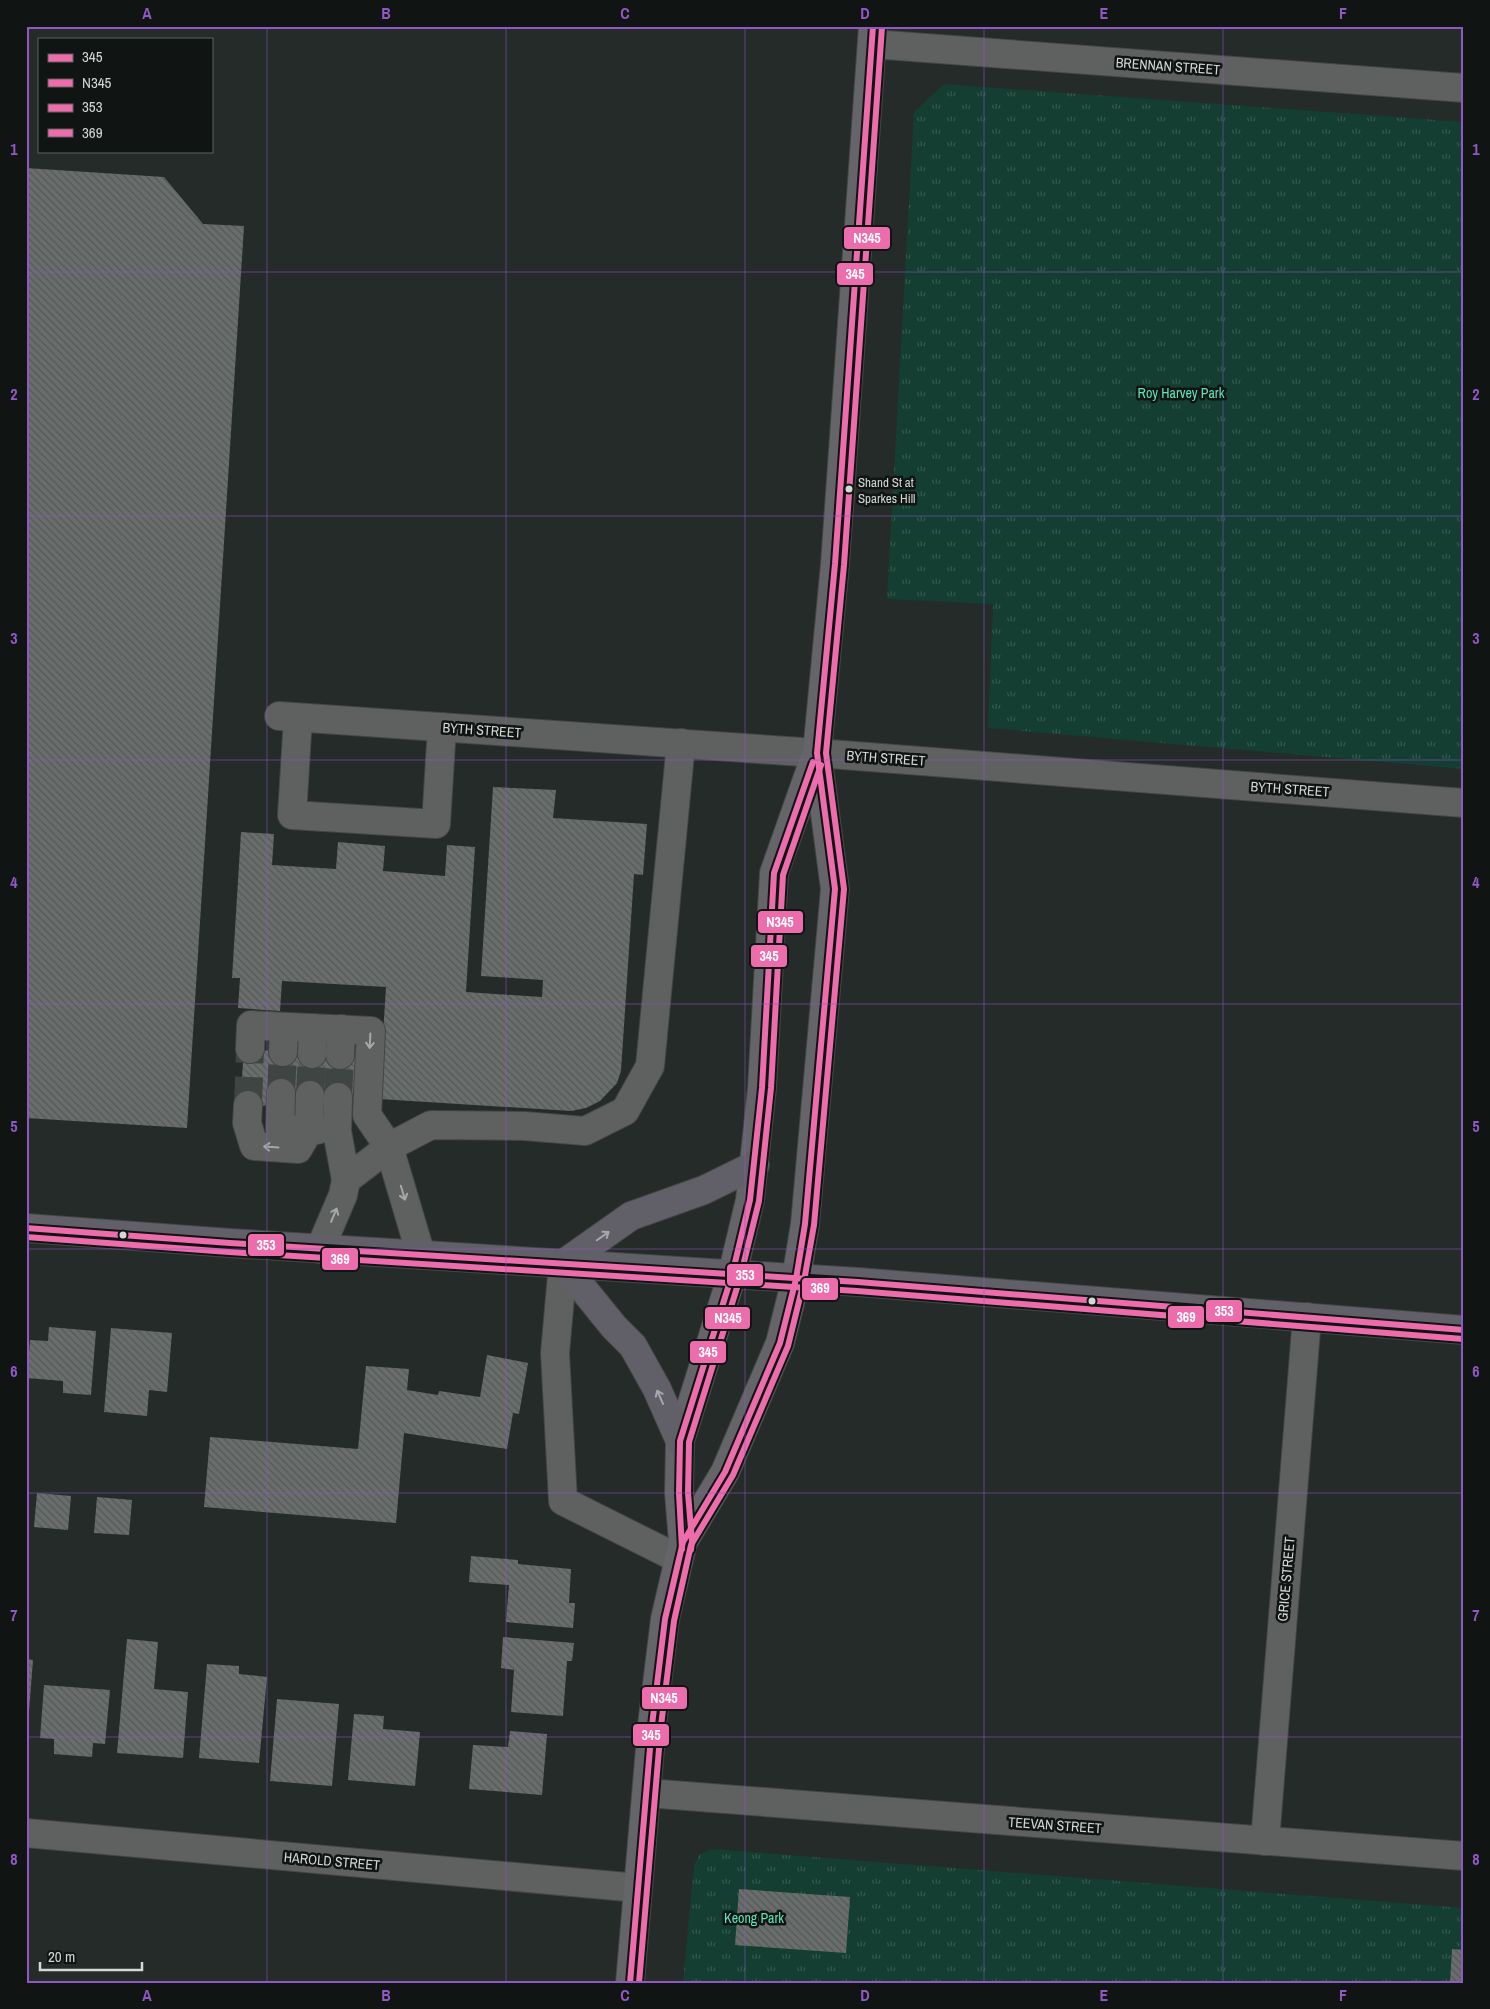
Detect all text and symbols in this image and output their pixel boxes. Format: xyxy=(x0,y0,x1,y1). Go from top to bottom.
text: A xyxy=(142,2,152,24)
text: B xyxy=(381,2,391,24)
text: C xyxy=(620,2,630,24)
text: D xyxy=(860,2,870,24)
text: E xyxy=(1100,2,1109,24)
text: F xyxy=(1339,2,1347,24)
legend xyxy=(38,38,212,152)
text: 345 xyxy=(82,46,103,67)
street label: BRENNAN STREET xyxy=(1115,53,1221,79)
text: N345 xyxy=(82,72,112,93)
text: 353 xyxy=(82,96,103,117)
text: 369 xyxy=(82,122,103,143)
text: 1 xyxy=(10,138,18,160)
text: 1 xyxy=(1472,138,1480,160)
line badge: N345 xyxy=(843,226,891,250)
text: N345 xyxy=(853,229,881,247)
line badge: 345 xyxy=(836,262,874,286)
text: 345 xyxy=(845,265,865,283)
text: 2 xyxy=(10,383,18,405)
text: 2 xyxy=(1472,383,1480,405)
park label: Roy Harvey Park xyxy=(1138,384,1225,402)
place label: Shand St at Sparkes Hill xyxy=(858,474,915,507)
marker: Shand St at Sparkes Hill xyxy=(844,484,854,494)
text: 3 xyxy=(10,627,18,649)
text: 3 xyxy=(1472,627,1480,649)
street label: BYTH STREET xyxy=(442,718,522,742)
street label: BYTH STREET xyxy=(846,746,926,770)
street label: BYTH STREET xyxy=(1250,777,1330,801)
text: 4 xyxy=(10,871,18,893)
text: 4 xyxy=(1472,871,1480,893)
line badge: N345 xyxy=(757,910,804,934)
text: N345 xyxy=(766,913,794,931)
line badge: 345 xyxy=(750,944,788,968)
text: 345 xyxy=(759,947,779,965)
one-way arrow xyxy=(366,1033,375,1049)
text: 5 xyxy=(10,1115,18,1137)
text: 5 xyxy=(1472,1115,1480,1137)
one-way arrow xyxy=(263,1143,279,1152)
one-way arrow xyxy=(399,1185,409,1201)
one-way arrow xyxy=(330,1208,340,1223)
unlabelled marker xyxy=(118,1230,128,1240)
one-way arrow xyxy=(596,1231,610,1241)
line badge: 353 xyxy=(247,1233,285,1257)
text: 353 xyxy=(256,1236,276,1254)
line badge: 369 xyxy=(321,1247,359,1271)
text: 369 xyxy=(330,1250,350,1268)
line badge: 353 xyxy=(726,1263,764,1287)
text: 353 xyxy=(735,1266,755,1284)
line badge: 369 xyxy=(801,1277,839,1301)
text: 369 xyxy=(810,1279,830,1297)
unlabelled marker xyxy=(1087,1296,1097,1306)
line badge: 353 xyxy=(1205,1299,1243,1323)
text: 353 xyxy=(1214,1302,1234,1320)
line badge: 369 xyxy=(1167,1305,1205,1329)
line badge: N345 xyxy=(704,1306,751,1330)
text: 369 xyxy=(1176,1308,1196,1326)
text: N345 xyxy=(714,1309,742,1327)
line badge: 345 xyxy=(689,1340,727,1364)
text: 345 xyxy=(698,1343,718,1361)
text: 6 xyxy=(10,1360,18,1382)
text: 6 xyxy=(1472,1360,1480,1382)
one-way arrow xyxy=(654,1390,664,1405)
street label: GRICE STREET xyxy=(1273,1536,1299,1622)
text: 7 xyxy=(10,1604,18,1626)
text: 7 xyxy=(1472,1604,1480,1626)
line badge: N345 xyxy=(641,1686,688,1710)
text: N345 xyxy=(650,1689,678,1707)
line badge: 345 xyxy=(632,1723,670,1747)
text: 345 xyxy=(641,1726,661,1744)
street label: TEEVAN STREET xyxy=(1008,1813,1102,1837)
text: 8 xyxy=(10,1848,18,1870)
street label: HAROLD STREET xyxy=(283,1848,381,1874)
text: 8 xyxy=(1472,1848,1480,1870)
park label: Keong Park xyxy=(724,1909,784,1927)
scale bar xyxy=(40,1939,142,1971)
text: 20 m xyxy=(48,1946,75,1967)
text: A xyxy=(142,1984,152,2006)
text: B xyxy=(381,1984,391,2006)
text: C xyxy=(620,1984,630,2006)
text: D xyxy=(860,1984,870,2006)
text: E xyxy=(1100,1984,1109,2006)
text: F xyxy=(1339,1984,1347,2006)

